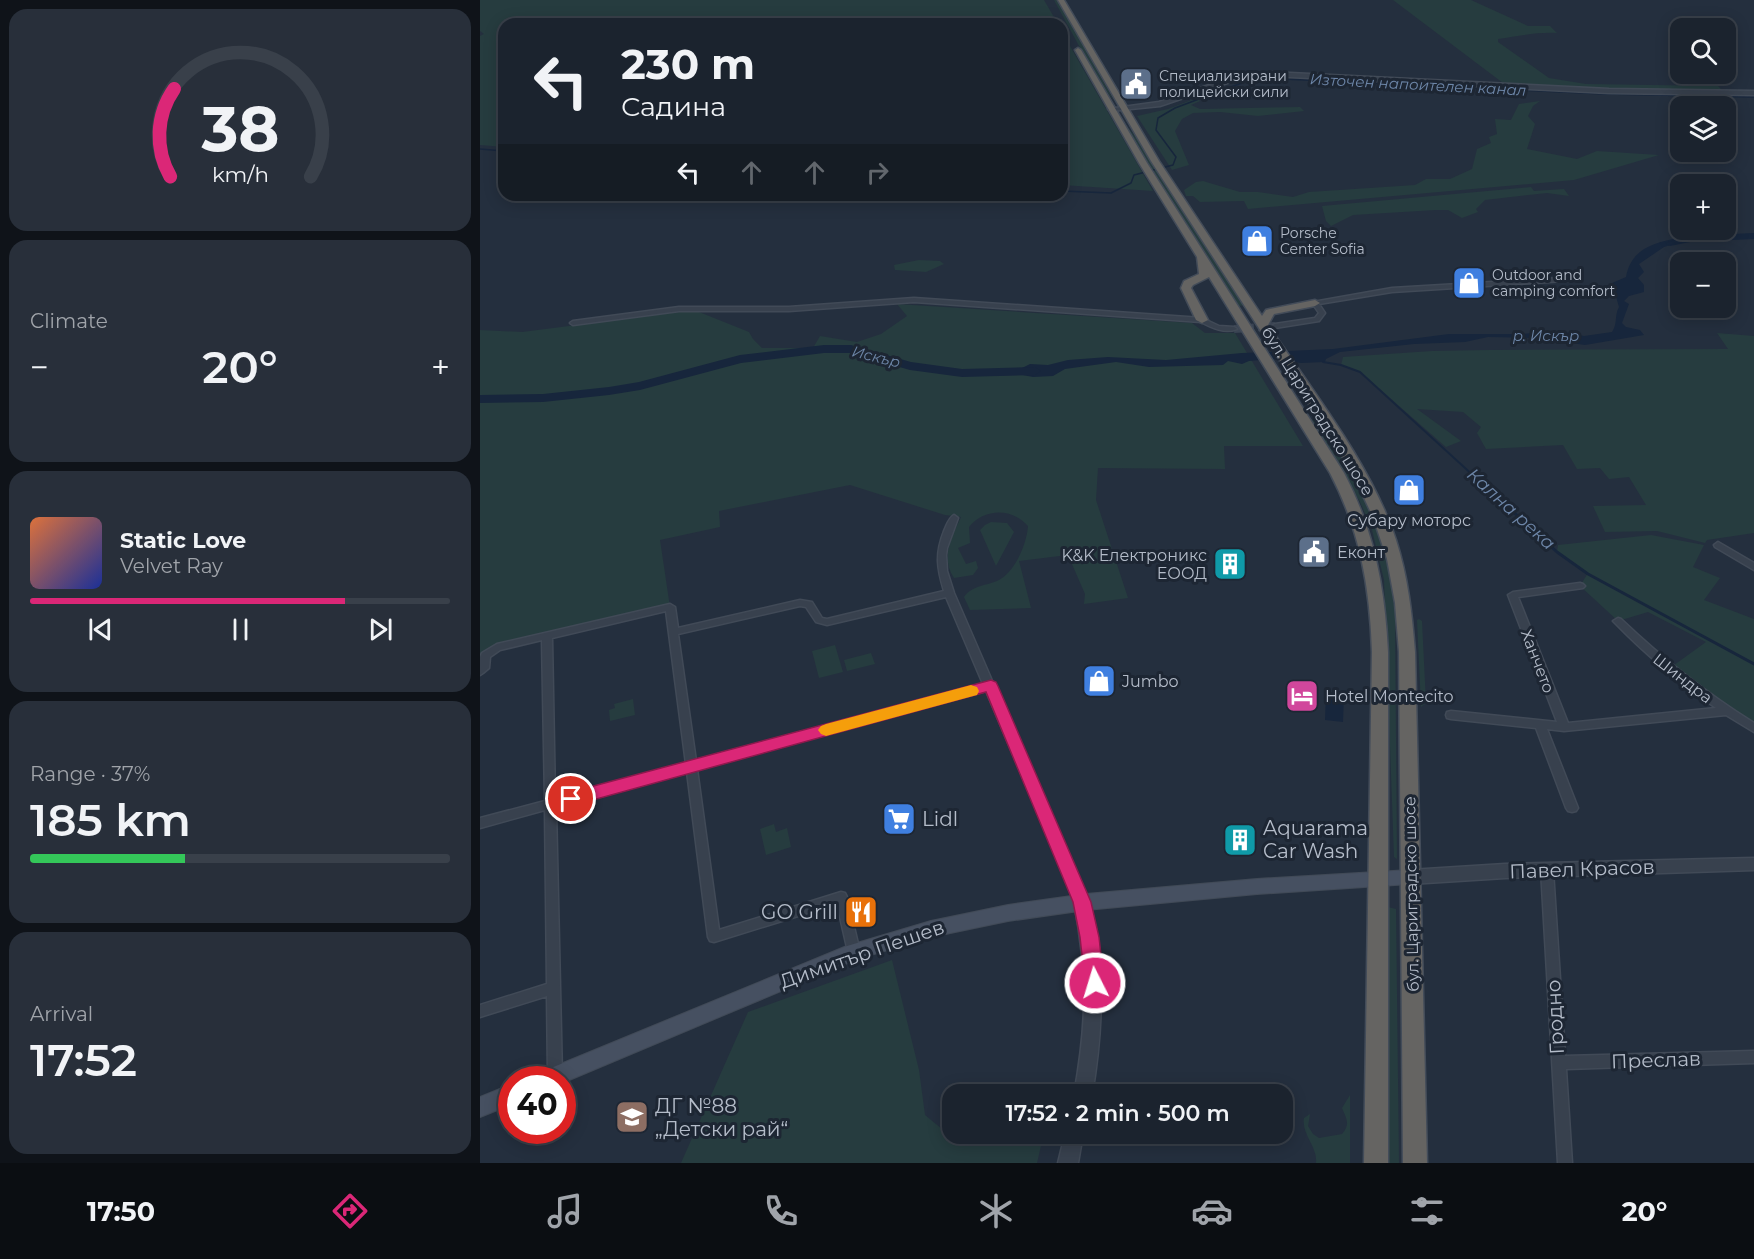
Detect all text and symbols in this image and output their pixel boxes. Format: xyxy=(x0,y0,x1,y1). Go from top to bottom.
map controls xyxy=(1670,18,1736,318)
button: search xyxy=(1670,18,1736,84)
text: 230 m xyxy=(621,38,755,90)
icon: left xyxy=(522,42,600,120)
public building icon: Специализирани полицейски сили xyxy=(1118,66,1154,102)
place label: Специализирани полицейски сили xyxy=(1159,67,1289,101)
water label: Източен напоителен канал xyxy=(1309,69,1527,100)
text: Садина xyxy=(621,90,726,123)
text: 38 xyxy=(200,91,279,167)
button: layers xyxy=(1670,96,1736,162)
icon: left xyxy=(672,156,705,189)
icon: ahead xyxy=(735,156,768,189)
icon: ahead xyxy=(798,156,831,189)
icon: right xyxy=(861,156,894,189)
text: km/h xyxy=(211,161,269,187)
button: + xyxy=(1670,174,1736,240)
shop icon: Porsche Center Sofia xyxy=(1239,223,1275,259)
place label: Porsche Center Sofia xyxy=(1280,224,1365,258)
button: − xyxy=(1670,252,1736,318)
shop icon: Outdoor and camping comfort xyxy=(1451,265,1487,301)
place label: Outdoor and camping comfort xyxy=(1492,266,1616,300)
text: Climate xyxy=(30,309,108,333)
street label: бул. Цариградско шосе xyxy=(1258,323,1377,499)
water label: р. Искър xyxy=(1513,326,1579,345)
text: 20° xyxy=(202,339,278,394)
water label: Искър xyxy=(850,341,902,372)
text: − xyxy=(30,347,49,387)
text: + xyxy=(431,347,450,387)
water label: Кална река xyxy=(1462,464,1560,554)
shop icon: Субару моторс xyxy=(1391,472,1427,508)
place label: Субару моторс xyxy=(1347,511,1471,530)
text: Static Love xyxy=(120,527,246,554)
public building icon: Еконт xyxy=(1296,534,1332,570)
place label: Еконт xyxy=(1337,543,1386,562)
place label: K&K Електроникс ЕООД xyxy=(1061,546,1207,583)
building icon: K&K Електроникс ЕООД xyxy=(1212,546,1248,582)
text: Velvet Ray xyxy=(120,554,223,578)
icon: previous xyxy=(84,613,117,646)
icon: pause xyxy=(224,613,257,646)
icon: next xyxy=(364,613,397,646)
street label: Ханчето xyxy=(1517,627,1558,696)
street label: Шиндра xyxy=(1649,649,1716,707)
shop icon: Jumbo xyxy=(1081,663,1117,699)
place label: Jumbo xyxy=(1121,672,1179,691)
hotel icon: Hotel Montecito xyxy=(1284,678,1320,714)
place label: Hotel Montecito xyxy=(1325,687,1454,706)
text: Range · 37% xyxy=(30,762,150,786)
pin xyxy=(545,773,596,824)
icon: arrive xyxy=(554,782,587,815)
text: 185 km xyxy=(30,792,191,847)
street label: бул. Цариградско шосе xyxy=(1400,796,1423,992)
supermarket icon: Lidl xyxy=(881,801,917,837)
place label: Lidl xyxy=(922,807,958,831)
place label: Aquarama Car Wash xyxy=(1263,816,1368,863)
building icon: Aquarama Car Wash xyxy=(1222,822,1258,858)
street label: Павел Красов xyxy=(1509,854,1655,884)
restaurant icon: GO Grill xyxy=(843,894,879,930)
place label: GO Grill xyxy=(761,900,838,924)
street label: Димитър Пешев xyxy=(777,915,947,993)
position arrow xyxy=(1063,951,1127,1015)
street label: Гродно xyxy=(1541,979,1569,1055)
text: Arrival xyxy=(30,1002,93,1026)
text: 17:52 xyxy=(30,1032,137,1087)
street label: Преслав xyxy=(1611,1046,1701,1074)
speed limit sign: 40 xyxy=(498,1066,576,1144)
place label: ДГ №88 „Детски рай“ xyxy=(655,1094,788,1141)
school or university icon: ДГ №88 „Детски рай“ xyxy=(614,1099,650,1135)
text: 17:52 · 2 min · 500 m xyxy=(1005,1100,1230,1127)
icon: directions xyxy=(329,1190,371,1232)
icon: music xyxy=(544,1190,586,1232)
icon: phone xyxy=(760,1190,802,1232)
icon: climate xyxy=(975,1190,1017,1232)
icon: car xyxy=(1191,1190,1233,1232)
icon: filters xyxy=(1406,1190,1448,1232)
text: 17:50 xyxy=(87,1195,155,1228)
text: 20° xyxy=(1622,1195,1667,1228)

